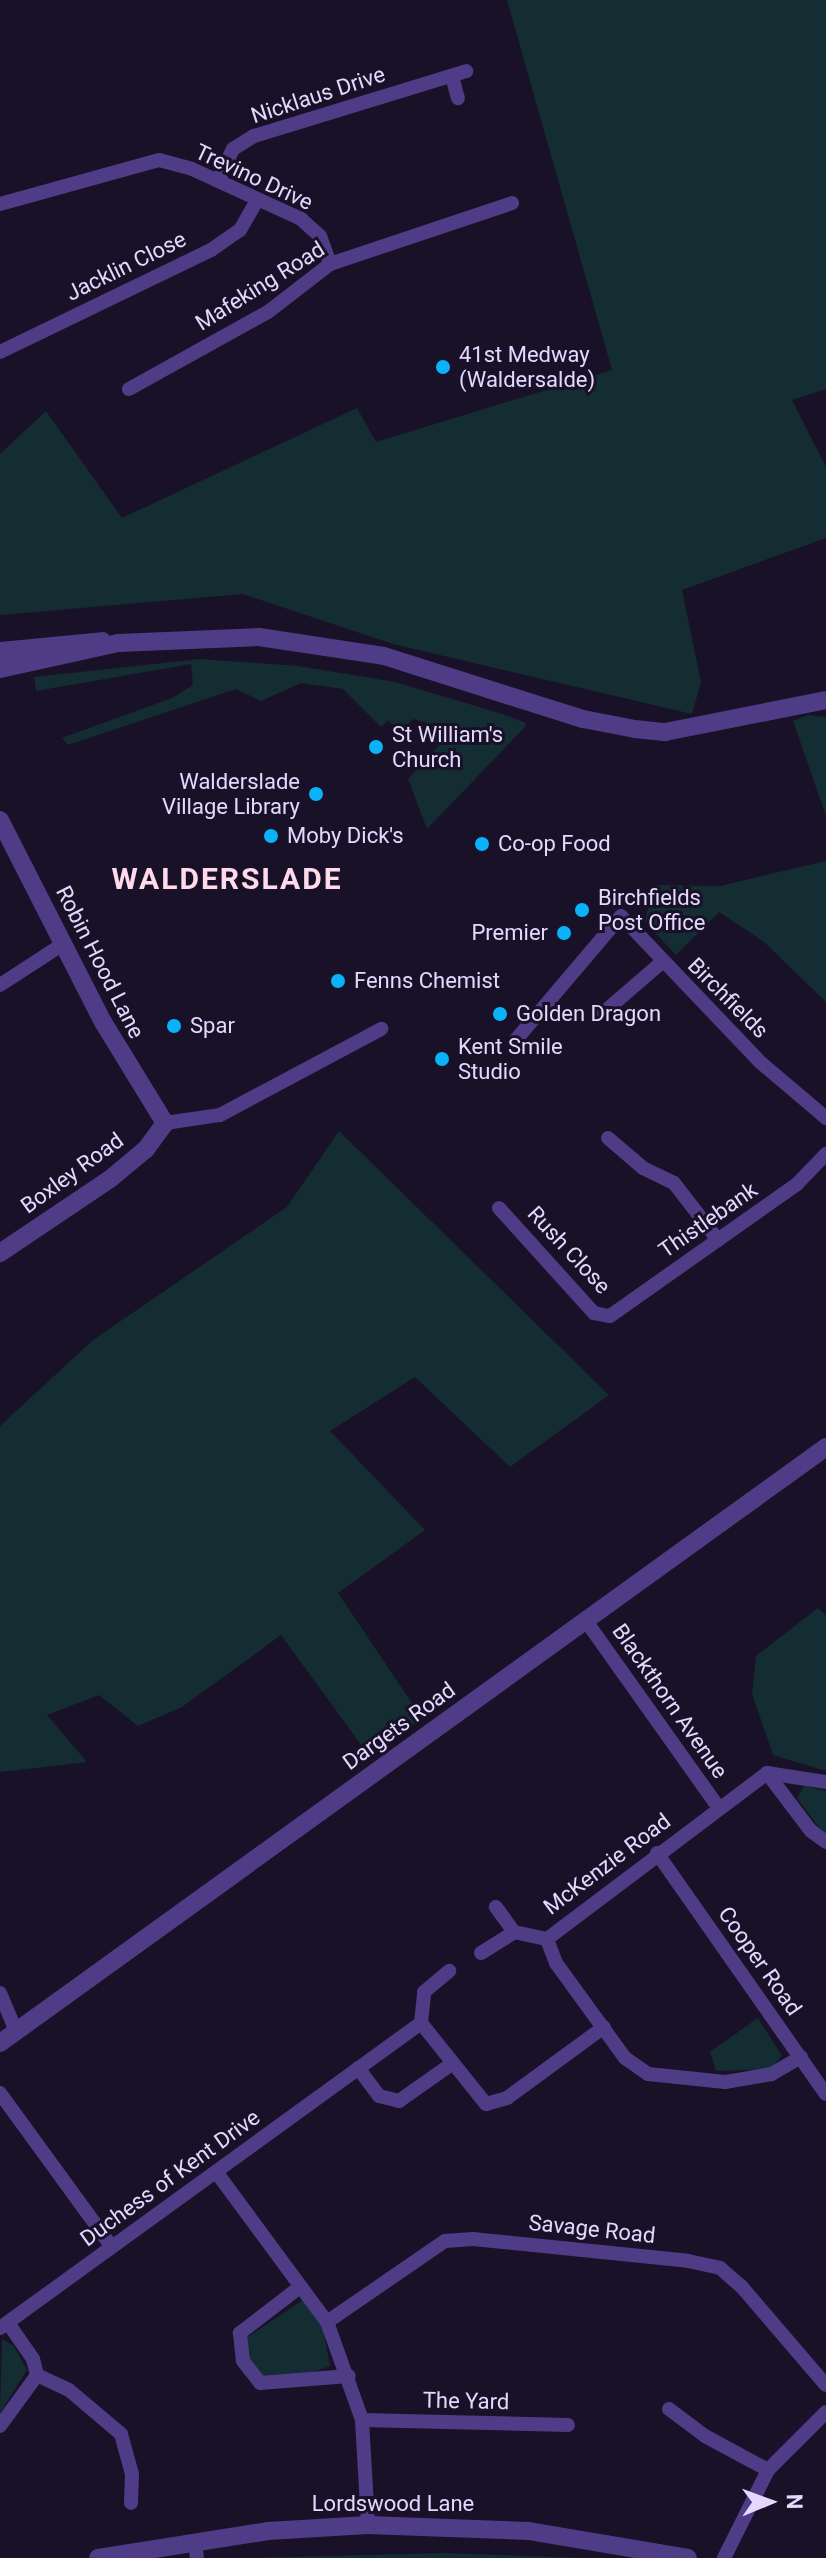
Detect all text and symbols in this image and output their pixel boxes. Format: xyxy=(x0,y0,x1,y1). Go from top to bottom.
street label: Nicklaus Drive xyxy=(248,61,388,129)
street label: Trevino Drive xyxy=(191,138,317,216)
street label: Jacklin Close xyxy=(62,226,190,306)
street label: Mafeking Road xyxy=(191,236,329,336)
place label: 41st Medway (Waldersalde) xyxy=(459,341,595,392)
marker: 41st Medway (Waldersalde) xyxy=(434,358,452,376)
place label: St William's Church xyxy=(392,721,503,772)
marker: St William's Church xyxy=(367,738,385,756)
place label: Walderslade Village Library xyxy=(162,768,300,820)
marker: Walderslade Village Library xyxy=(307,785,325,803)
place label: Moby Dick's xyxy=(287,823,404,849)
marker: Moby Dick's xyxy=(262,827,280,845)
place label: Co-op Food xyxy=(498,831,611,857)
marker: Co-op Food xyxy=(473,835,491,853)
district label: WALDERSLADE xyxy=(111,861,343,897)
street label: Robin Hood Lane xyxy=(50,881,150,1043)
place label: Birchfields Post Office xyxy=(598,884,705,936)
marker: Birchfields Post Office xyxy=(573,901,591,919)
place label: Premier xyxy=(471,920,548,946)
marker: Premier xyxy=(555,924,573,942)
street label: Birchfields xyxy=(682,952,774,1044)
place label: Fenns Chemist xyxy=(354,968,500,994)
marker: Fenns Chemist xyxy=(329,972,347,990)
place label: Golden Dragon xyxy=(516,1001,661,1027)
marker: Golden Dragon xyxy=(491,1005,509,1023)
place label: Spar xyxy=(190,1013,235,1039)
marker: Spar xyxy=(165,1017,183,1035)
place label: Kent Smile Studio xyxy=(458,1033,563,1084)
marker: Kent Smile Studio xyxy=(433,1050,451,1068)
street label: Boxley Road xyxy=(16,1127,128,1219)
street label: Thistlebank xyxy=(654,1177,762,1263)
street label: Rush Close xyxy=(522,1201,616,1299)
street label: Blackthorn Avenue xyxy=(607,1619,733,1783)
street label: Dargets Road xyxy=(338,1676,460,1776)
street label: McKenzie Road xyxy=(538,1808,676,1920)
street label: Cooper Road xyxy=(713,1901,807,2021)
street label: Duchess of Kent Drive xyxy=(75,2104,265,2252)
street label: Savage Road xyxy=(527,2209,657,2249)
street label: The Yard xyxy=(423,2387,509,2415)
north arrow xyxy=(730,2462,810,2542)
street label: Lordswood Lane xyxy=(312,2491,474,2517)
text: N xyxy=(782,2494,807,2510)

